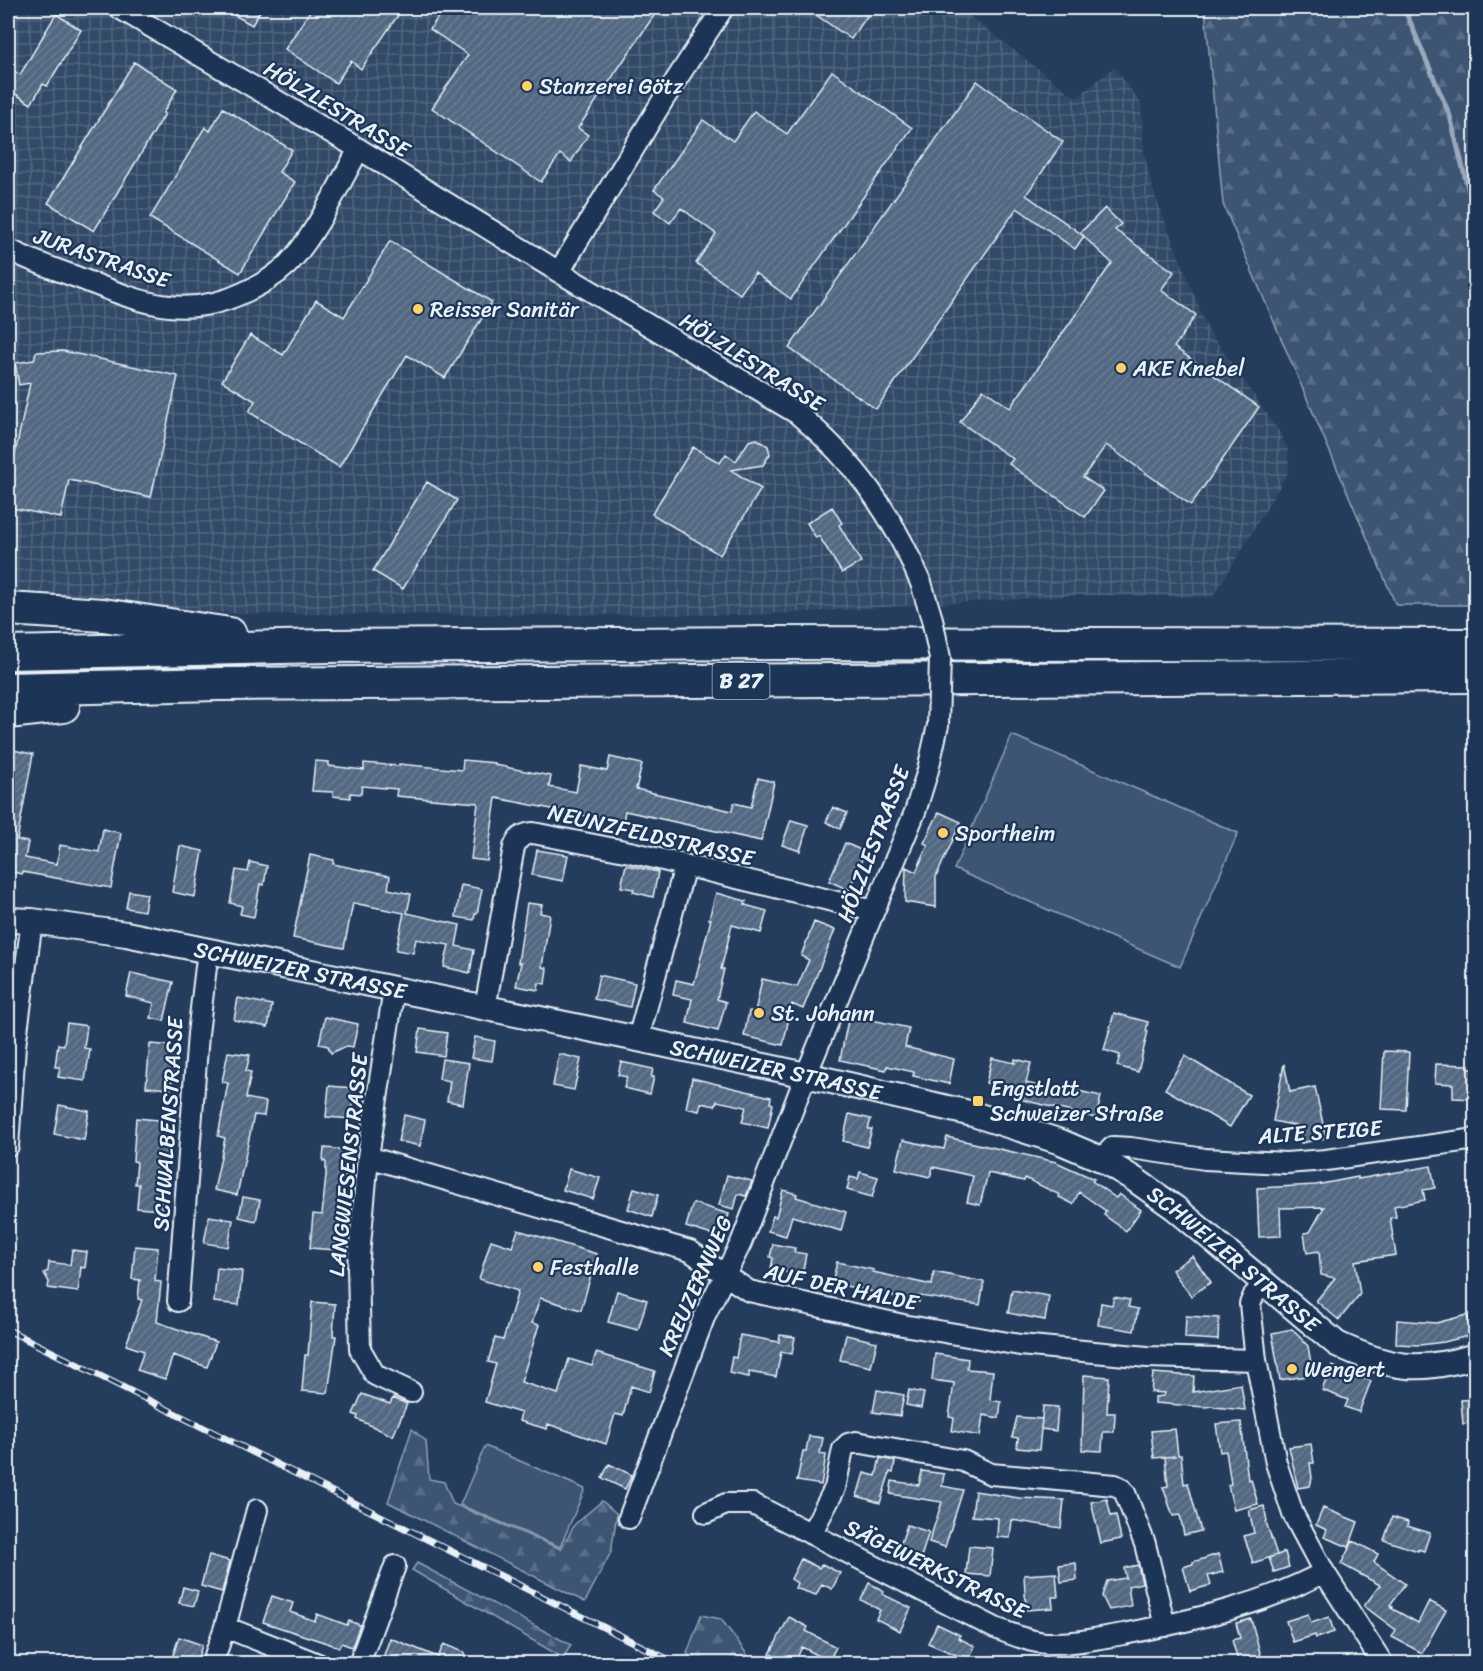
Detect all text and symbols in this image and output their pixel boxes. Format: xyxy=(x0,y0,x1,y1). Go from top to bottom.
street label: HÖLZLESTRASSE xyxy=(256,50,419,169)
place label: Stanzerei Götz xyxy=(539,67,684,106)
marker: Stanzerei Götz xyxy=(520,79,534,93)
street label: JURASTRASSE xyxy=(28,216,177,300)
place label: Reisser Sanitär xyxy=(430,290,580,329)
marker: Reisser Sanitär xyxy=(411,302,425,316)
street label: HÖLZLESTRASSE xyxy=(672,302,834,423)
place label: AKE Knebel xyxy=(1132,349,1245,388)
marker: AKE Knebel xyxy=(1114,361,1128,375)
road number: B 27 xyxy=(712,663,770,699)
street label: HÖLZLESTRASSE xyxy=(825,758,921,928)
street label: NEUNZFELDSTRASSE xyxy=(544,792,760,878)
place label: Sportheim xyxy=(955,814,1055,853)
marker: Sportheim xyxy=(936,826,950,840)
street label: SCHWEIZER STRASSE xyxy=(191,929,412,1011)
place label: St. Johann xyxy=(771,994,875,1033)
marker: St. Johann xyxy=(752,1006,766,1020)
street label: SCHWALBENSTRASSE xyxy=(141,1014,195,1232)
street label: SCHWEIZER STRASSE xyxy=(667,1027,888,1112)
street label: LANGWIESENSTRASSE xyxy=(317,1050,379,1278)
place label: Engstlatt Schweizer Straße xyxy=(990,1069,1164,1133)
marker: Engstlatt Schweizer Straße xyxy=(971,1094,985,1108)
street label: ALTE STEIGE xyxy=(1256,1108,1385,1156)
street label: SCHWEIZER STRASSE xyxy=(1139,1175,1331,1343)
street label: KREUZERNWEG xyxy=(647,1209,744,1363)
place label: Festhalle xyxy=(550,1248,639,1287)
street label: AUF DER HALDE xyxy=(760,1251,923,1323)
marker: Festhalle xyxy=(531,1260,545,1274)
place label: Wengert xyxy=(1304,1350,1386,1389)
marker: Wengert xyxy=(1285,1362,1299,1376)
street label: SÄGEWERKSTRASSE xyxy=(838,1508,1036,1631)

